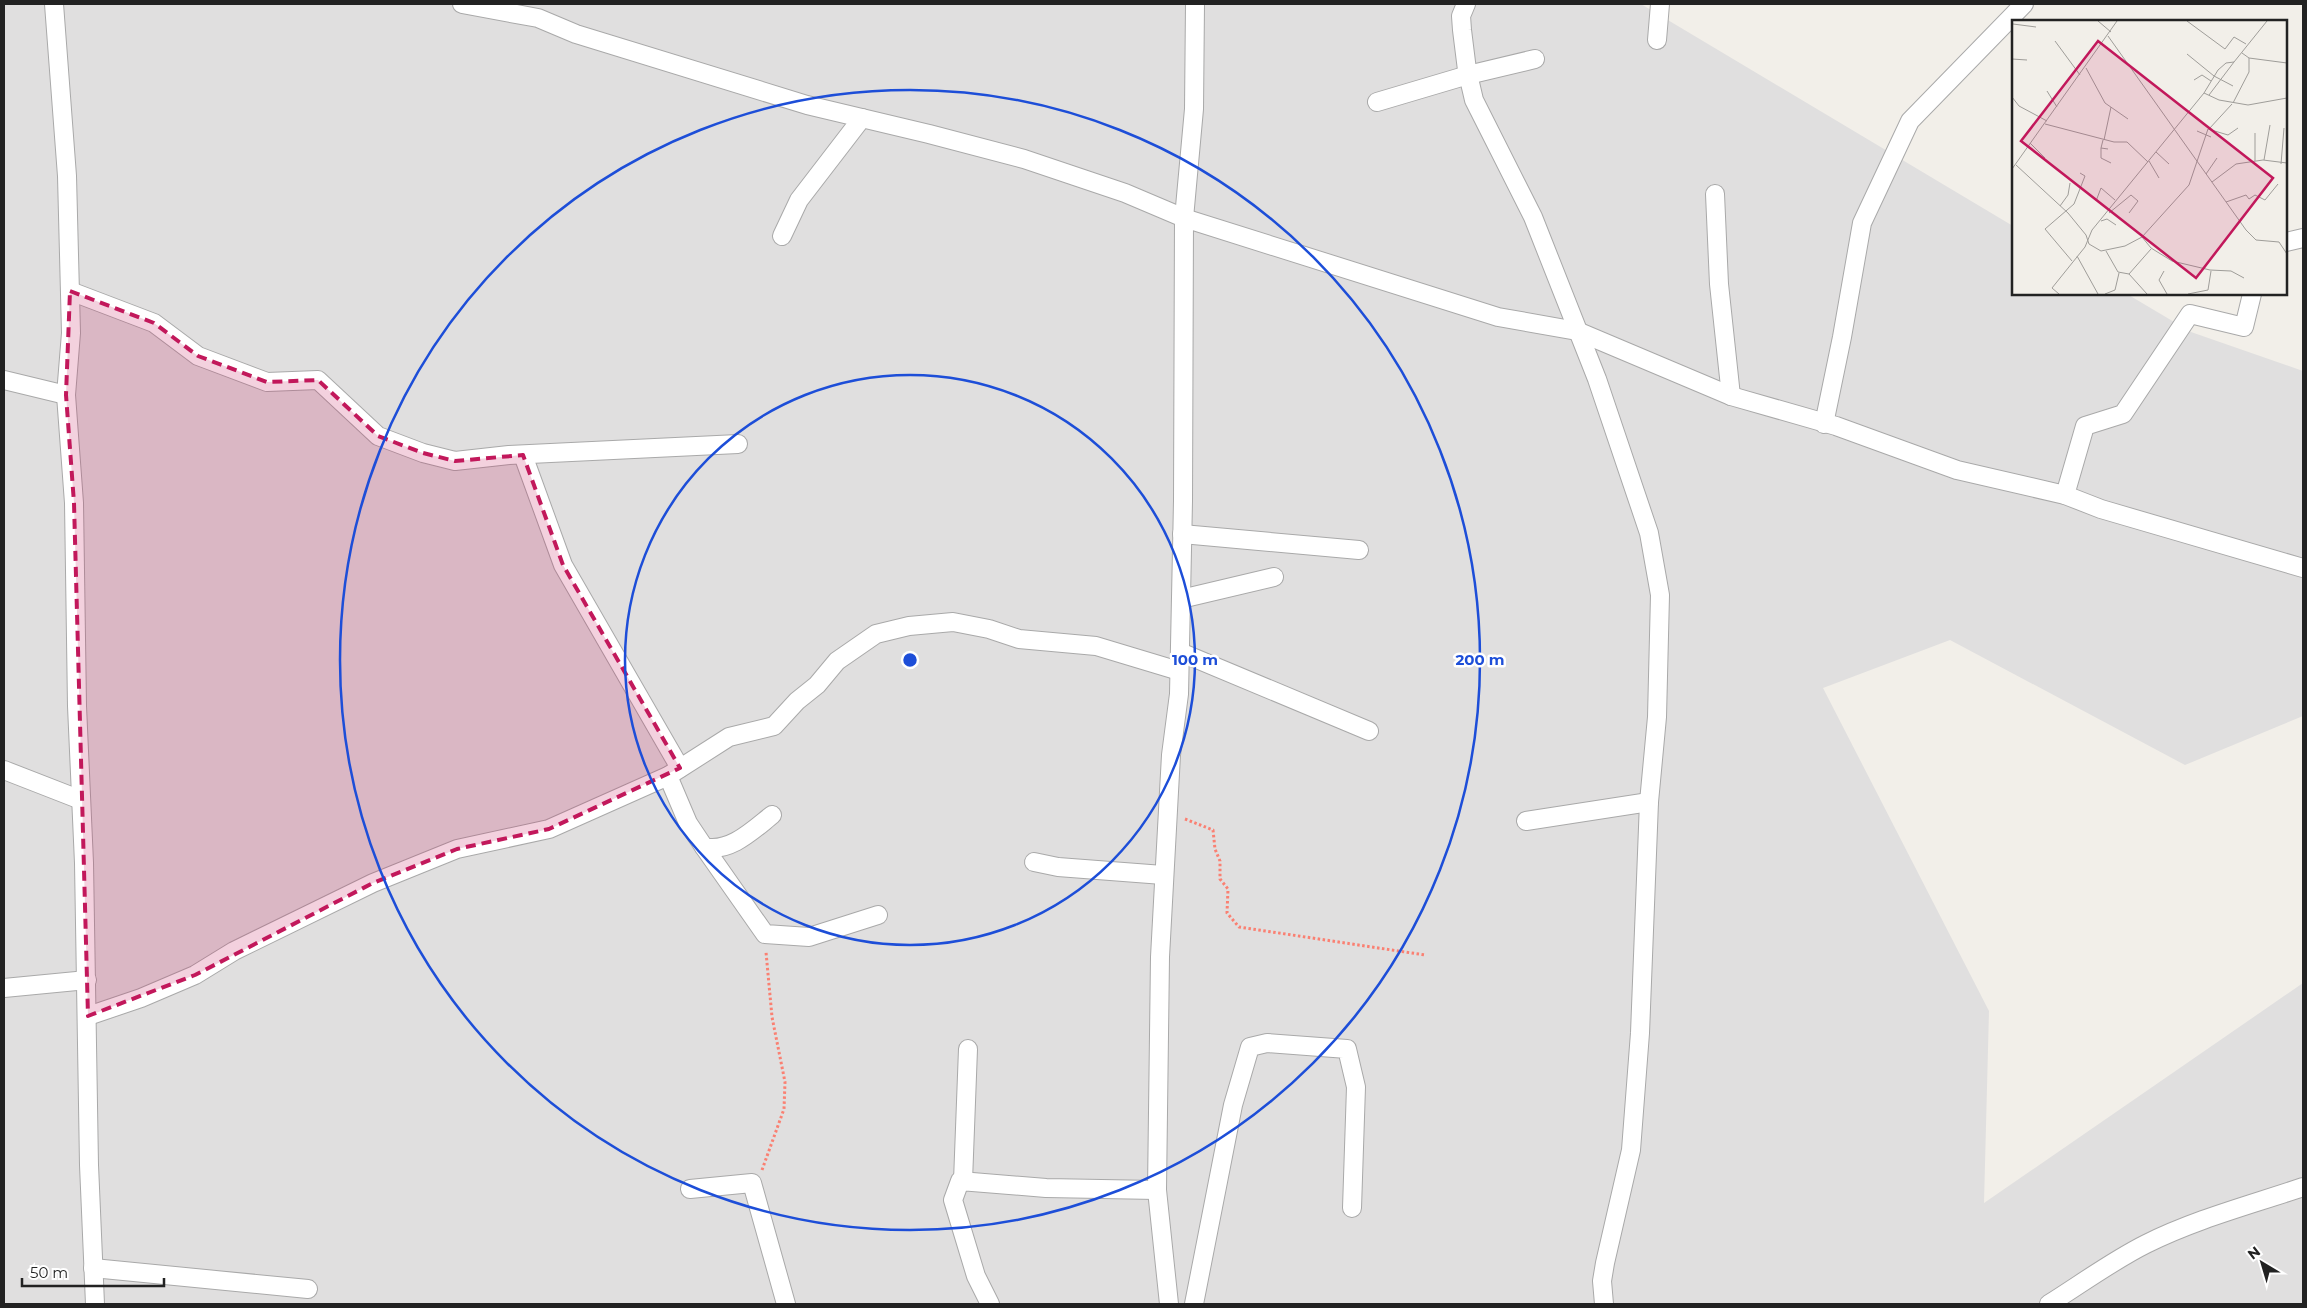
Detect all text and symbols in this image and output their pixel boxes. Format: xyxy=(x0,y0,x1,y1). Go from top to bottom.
inset map xyxy=(2012,20,2287,295)
text: 100 m xyxy=(1172,650,1218,669)
text: 200 m xyxy=(1455,650,1505,669)
centre of rings xyxy=(901,651,919,669)
north arrow xyxy=(2237,1238,2287,1288)
text: N xyxy=(2244,1242,2264,1263)
scale bar xyxy=(22,1256,165,1288)
text: 50 m xyxy=(30,1263,68,1282)

